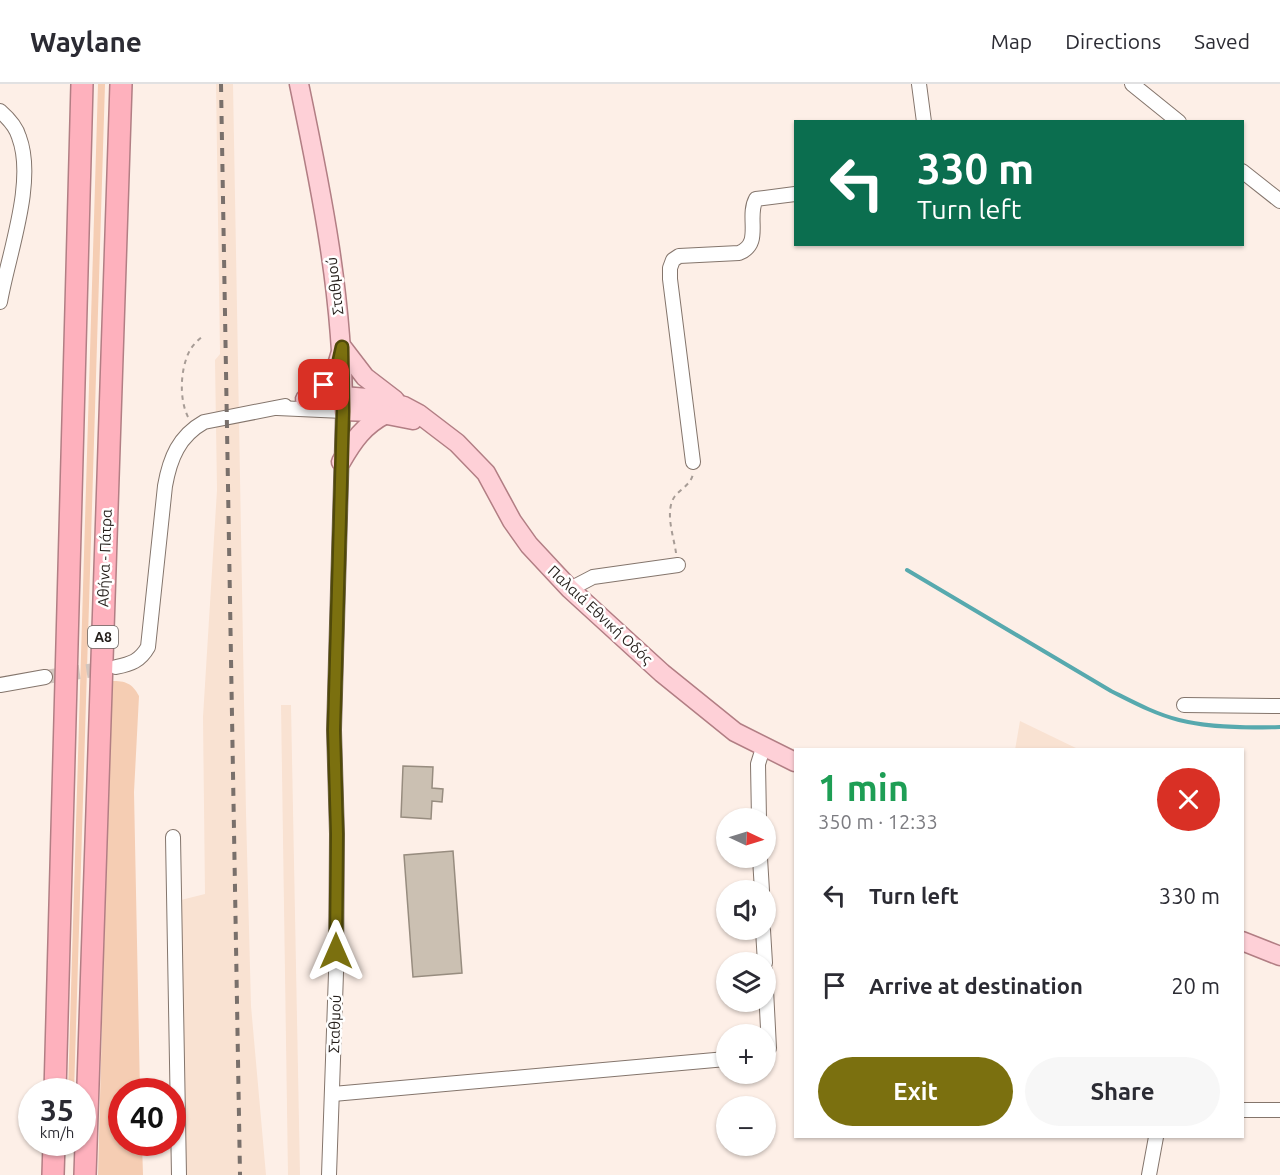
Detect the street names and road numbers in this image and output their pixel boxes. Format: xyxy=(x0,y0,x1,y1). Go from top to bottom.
street label: Σταθμού xyxy=(323,256,346,316)
street label: Αθήνα - Πάτρα xyxy=(94,509,115,607)
street label: Παλαιά Εθνική Οδός xyxy=(545,562,656,667)
road number: Α8 xyxy=(88,626,118,648)
street label: Σταθμού xyxy=(325,995,344,1053)

